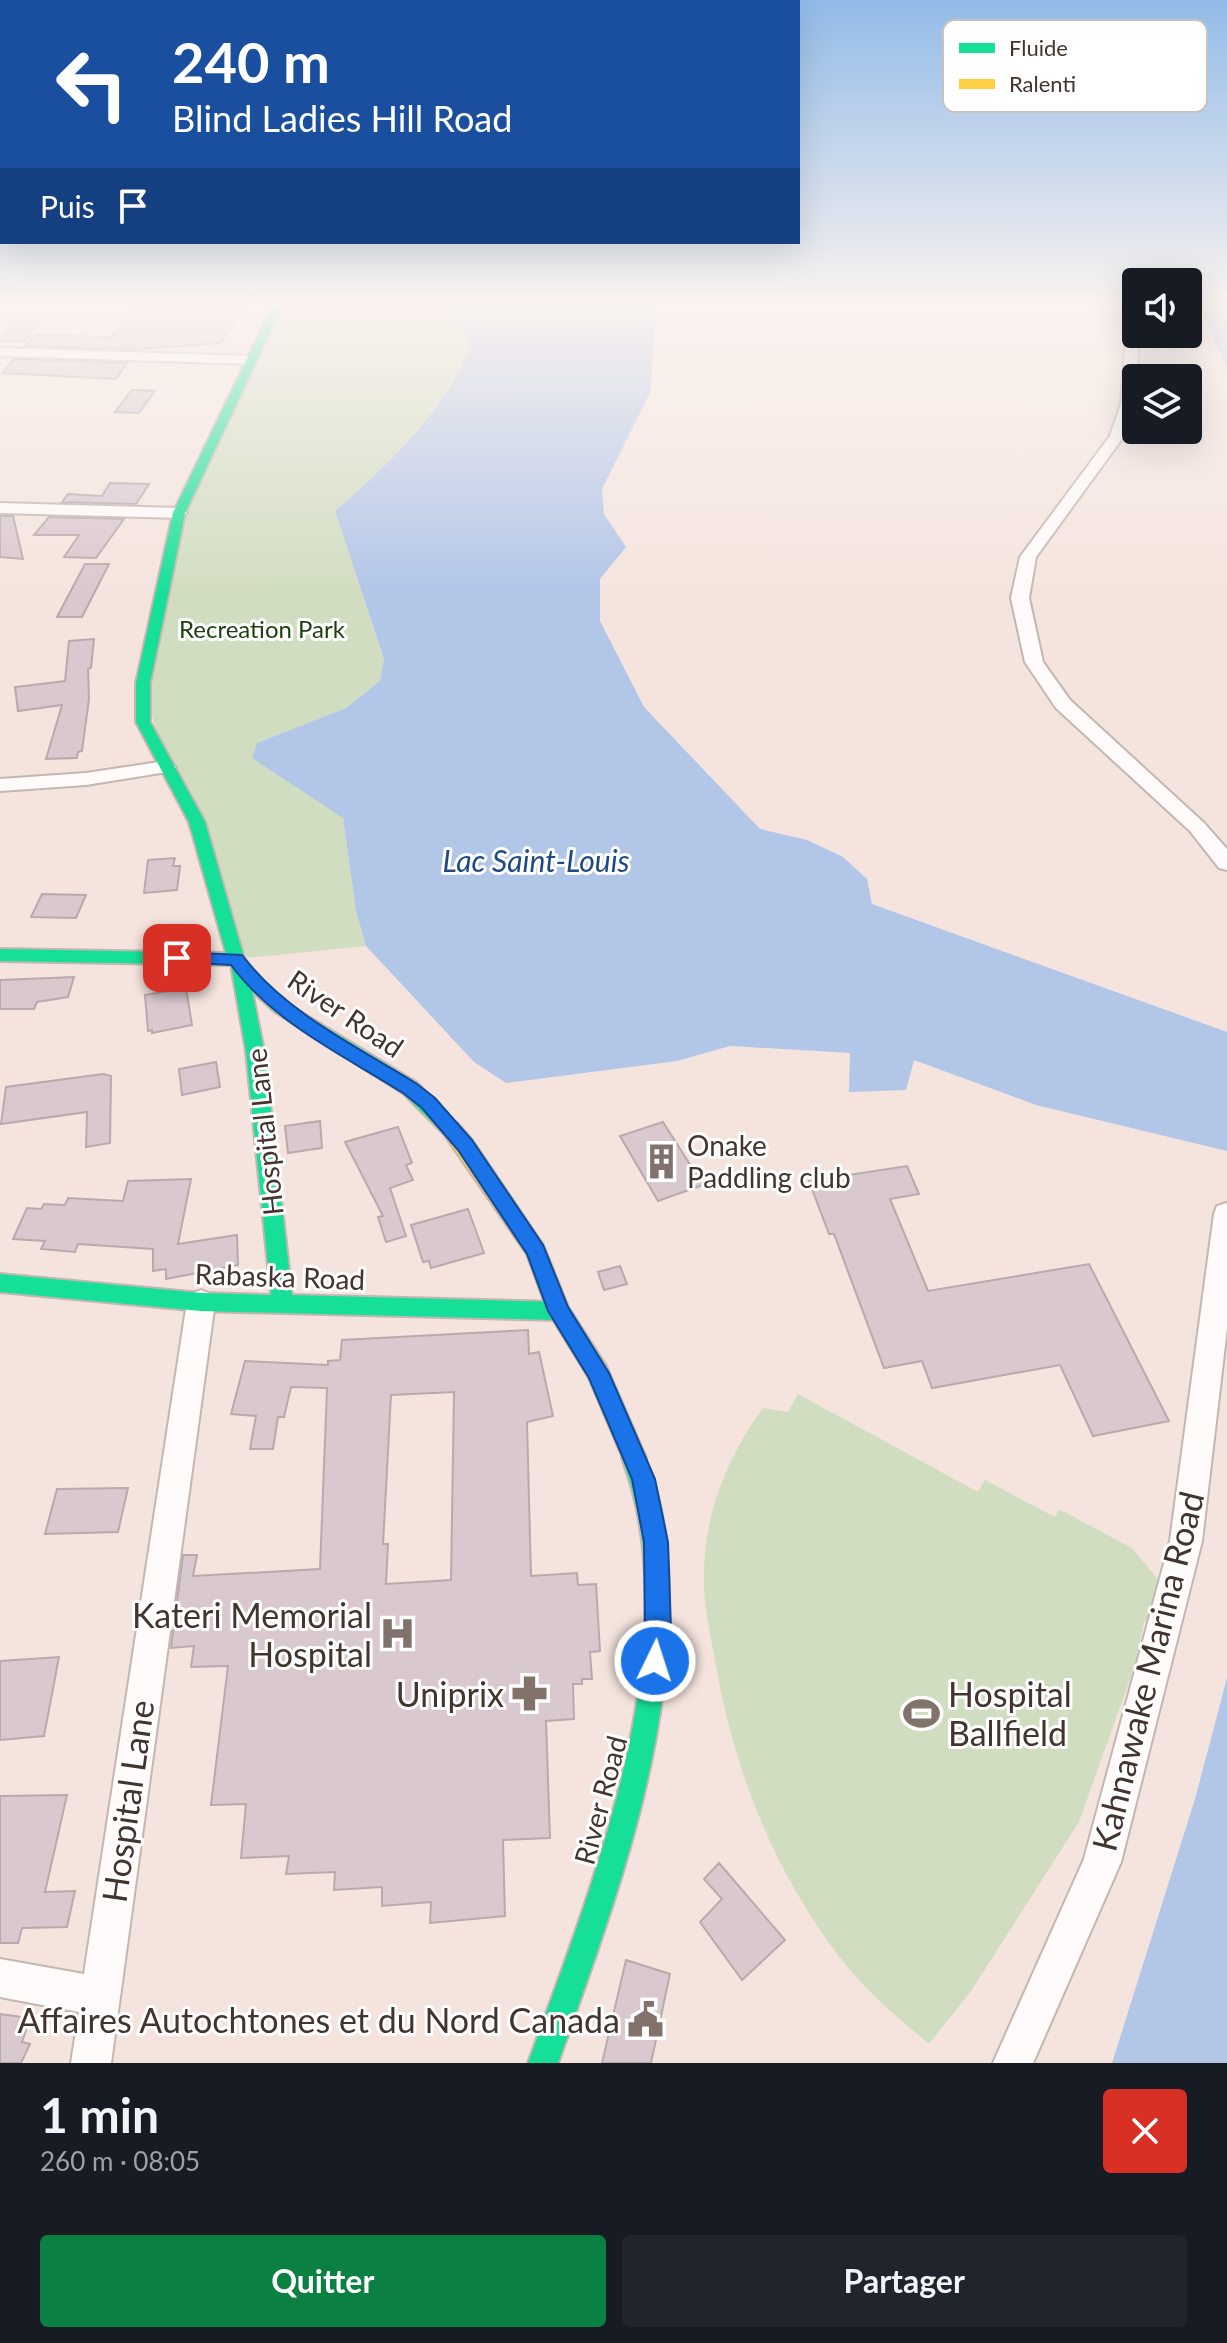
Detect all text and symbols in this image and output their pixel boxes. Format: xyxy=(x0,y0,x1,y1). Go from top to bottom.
legend xyxy=(943,20,1207,112)
text: 240 m xyxy=(172,28,330,95)
icon: left xyxy=(40,32,144,136)
text: Fluide xyxy=(1009,34,1068,61)
text: Ralenti xyxy=(1009,70,1076,97)
text: Blind Ladies Hill Road xyxy=(172,96,512,140)
icon: arrive xyxy=(111,184,155,228)
text: Puis xyxy=(40,188,95,224)
map controls xyxy=(1122,268,1202,444)
button: sound xyxy=(1122,268,1202,348)
button: layers xyxy=(1122,364,1202,444)
park label: Recreation Park xyxy=(179,614,346,643)
water label: Lac Saint-Louis xyxy=(442,842,630,878)
pin xyxy=(143,924,211,992)
icon: arrive xyxy=(155,936,199,980)
street label: River Road xyxy=(282,962,410,1064)
street label: Hospital Lane xyxy=(238,1047,290,1217)
place label: Onake Paddling club xyxy=(687,1128,851,1194)
building icon: Onake Paddling club xyxy=(642,1142,680,1180)
street label: Rabaska Road xyxy=(194,1256,366,1296)
street label: Kahnawake Marina Road xyxy=(1082,1487,1212,1855)
place label: Kateri Memorial Hospital xyxy=(132,1594,372,1674)
hospital icon: Kateri Memorial Hospital xyxy=(379,1615,417,1653)
position arrow xyxy=(613,1619,697,1703)
place label: Uniprix xyxy=(396,1673,504,1714)
place label: Hospital Ballfield xyxy=(948,1673,1072,1753)
pharmacy icon: Uniprix xyxy=(511,1674,549,1712)
sports icon: Hospital Ballfield xyxy=(903,1694,941,1732)
street label: Hospital Lane xyxy=(93,1697,161,1905)
street label: River Road xyxy=(567,1732,633,1868)
place label: Affaires Autochtones et du Nord Canada xyxy=(18,1999,620,2040)
public building icon: Affaires Autochtones et du Nord Canada xyxy=(627,2000,665,2038)
text: 1 min xyxy=(40,2086,159,2143)
button: close xyxy=(1103,2089,1187,2173)
text: 260 m · 08:05 xyxy=(40,2145,200,2177)
button: Quitter xyxy=(40,2235,606,2327)
button: Partager xyxy=(622,2235,1187,2327)

